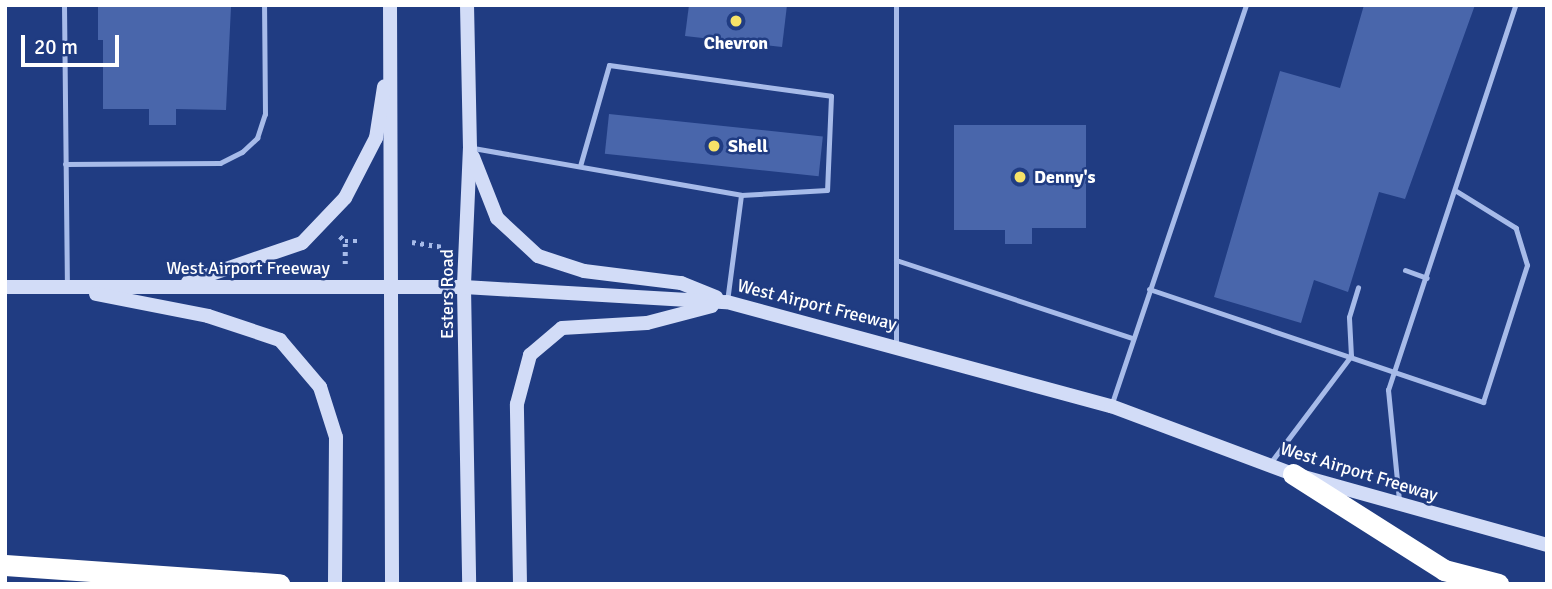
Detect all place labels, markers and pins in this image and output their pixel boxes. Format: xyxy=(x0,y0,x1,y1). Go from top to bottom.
marker: Chevron xyxy=(728,13,744,29)
place label: Chevron xyxy=(704,32,768,54)
place label: Shell xyxy=(728,135,768,157)
marker: Shell xyxy=(706,138,722,154)
place label: Denny's xyxy=(1034,166,1096,188)
marker: Denny's xyxy=(1012,169,1028,185)

